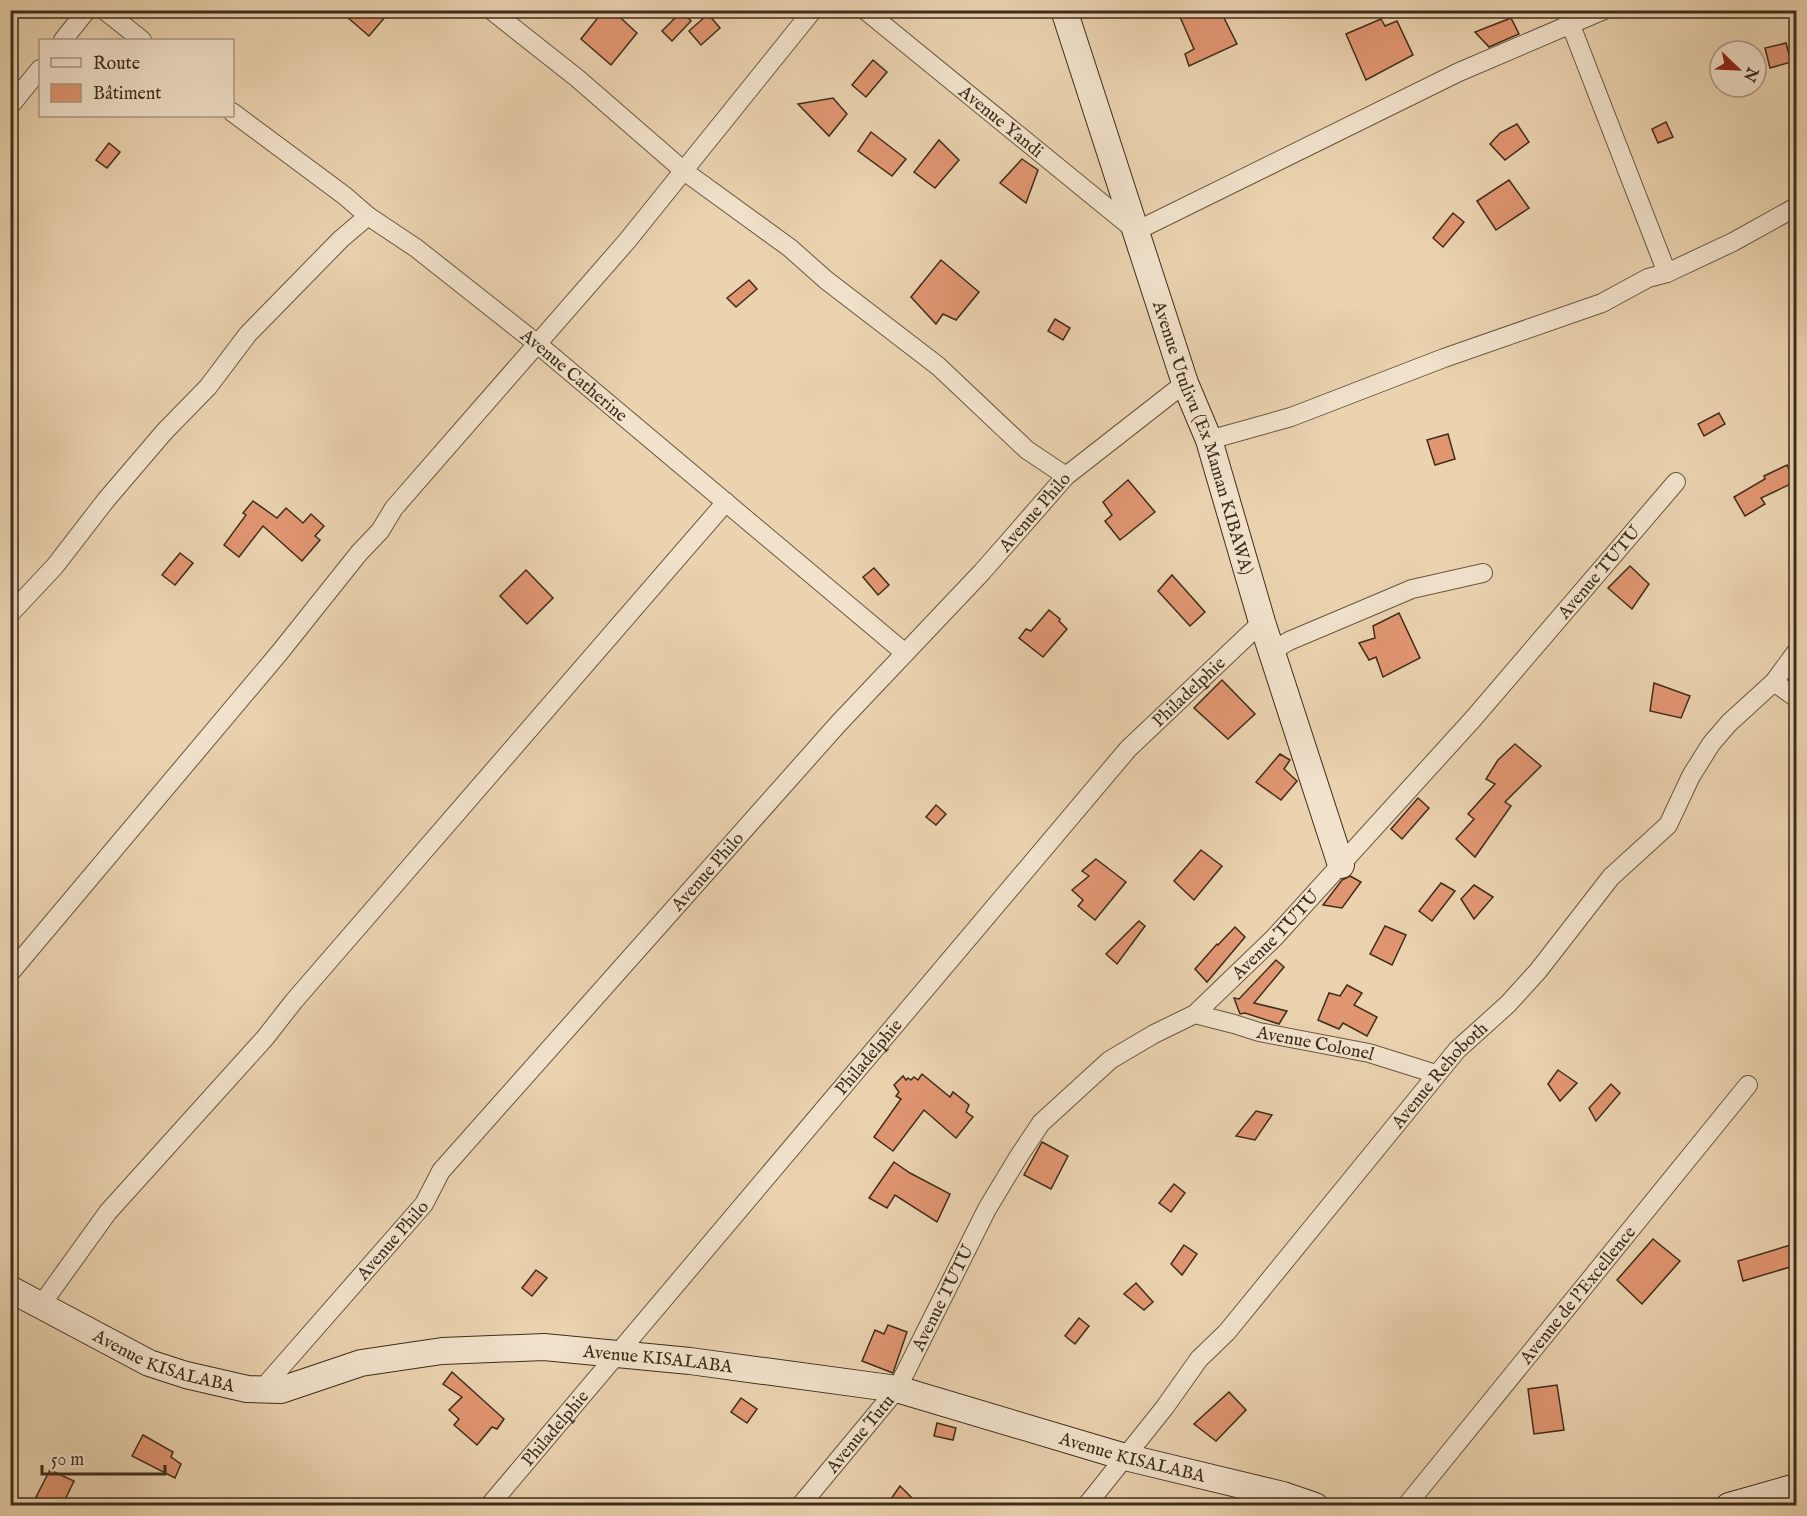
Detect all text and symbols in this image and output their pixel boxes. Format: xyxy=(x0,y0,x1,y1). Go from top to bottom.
legend xyxy=(39,39,234,117)
north arrow xyxy=(1708,39,1768,99)
text: Route xyxy=(93,53,140,76)
text: N xyxy=(1738,63,1762,85)
street label: Avenue Yandi xyxy=(953,80,1048,164)
text: Bâtiment xyxy=(93,83,162,106)
street label: Avenue Utulivu (Ex Maman KIBAWA) xyxy=(1146,297,1258,578)
street label: Avenue Catherine xyxy=(514,324,632,428)
street label: Avenue Philo xyxy=(994,468,1077,558)
street label: Avenue TUTU xyxy=(1553,521,1647,625)
street label: Philadelphie xyxy=(1148,653,1231,733)
street label: Avenue Philo xyxy=(666,828,750,917)
street label: Avenue TUTU xyxy=(1227,885,1325,986)
street label: Philadelphie xyxy=(831,1015,908,1100)
street label: Avenue Rehoboth xyxy=(1387,1017,1494,1135)
street label: Avenue Colonel xyxy=(1254,1022,1377,1067)
street label: Avenue Philo xyxy=(352,1196,435,1286)
street label: Avenue de l'Excellence xyxy=(1515,1222,1642,1370)
street label: Avenue TUTU xyxy=(907,1241,981,1356)
street label: Avenue KISALABA xyxy=(88,1325,238,1399)
street label: Avenue KISALABA xyxy=(581,1341,735,1380)
street label: Philadelphie xyxy=(517,1386,595,1472)
street label: Avenue Tutu xyxy=(821,1391,900,1479)
street label: Avenue KISALABA xyxy=(1055,1428,1208,1489)
scale bar xyxy=(42,1438,165,1476)
text: 50 m xyxy=(51,1449,84,1472)

